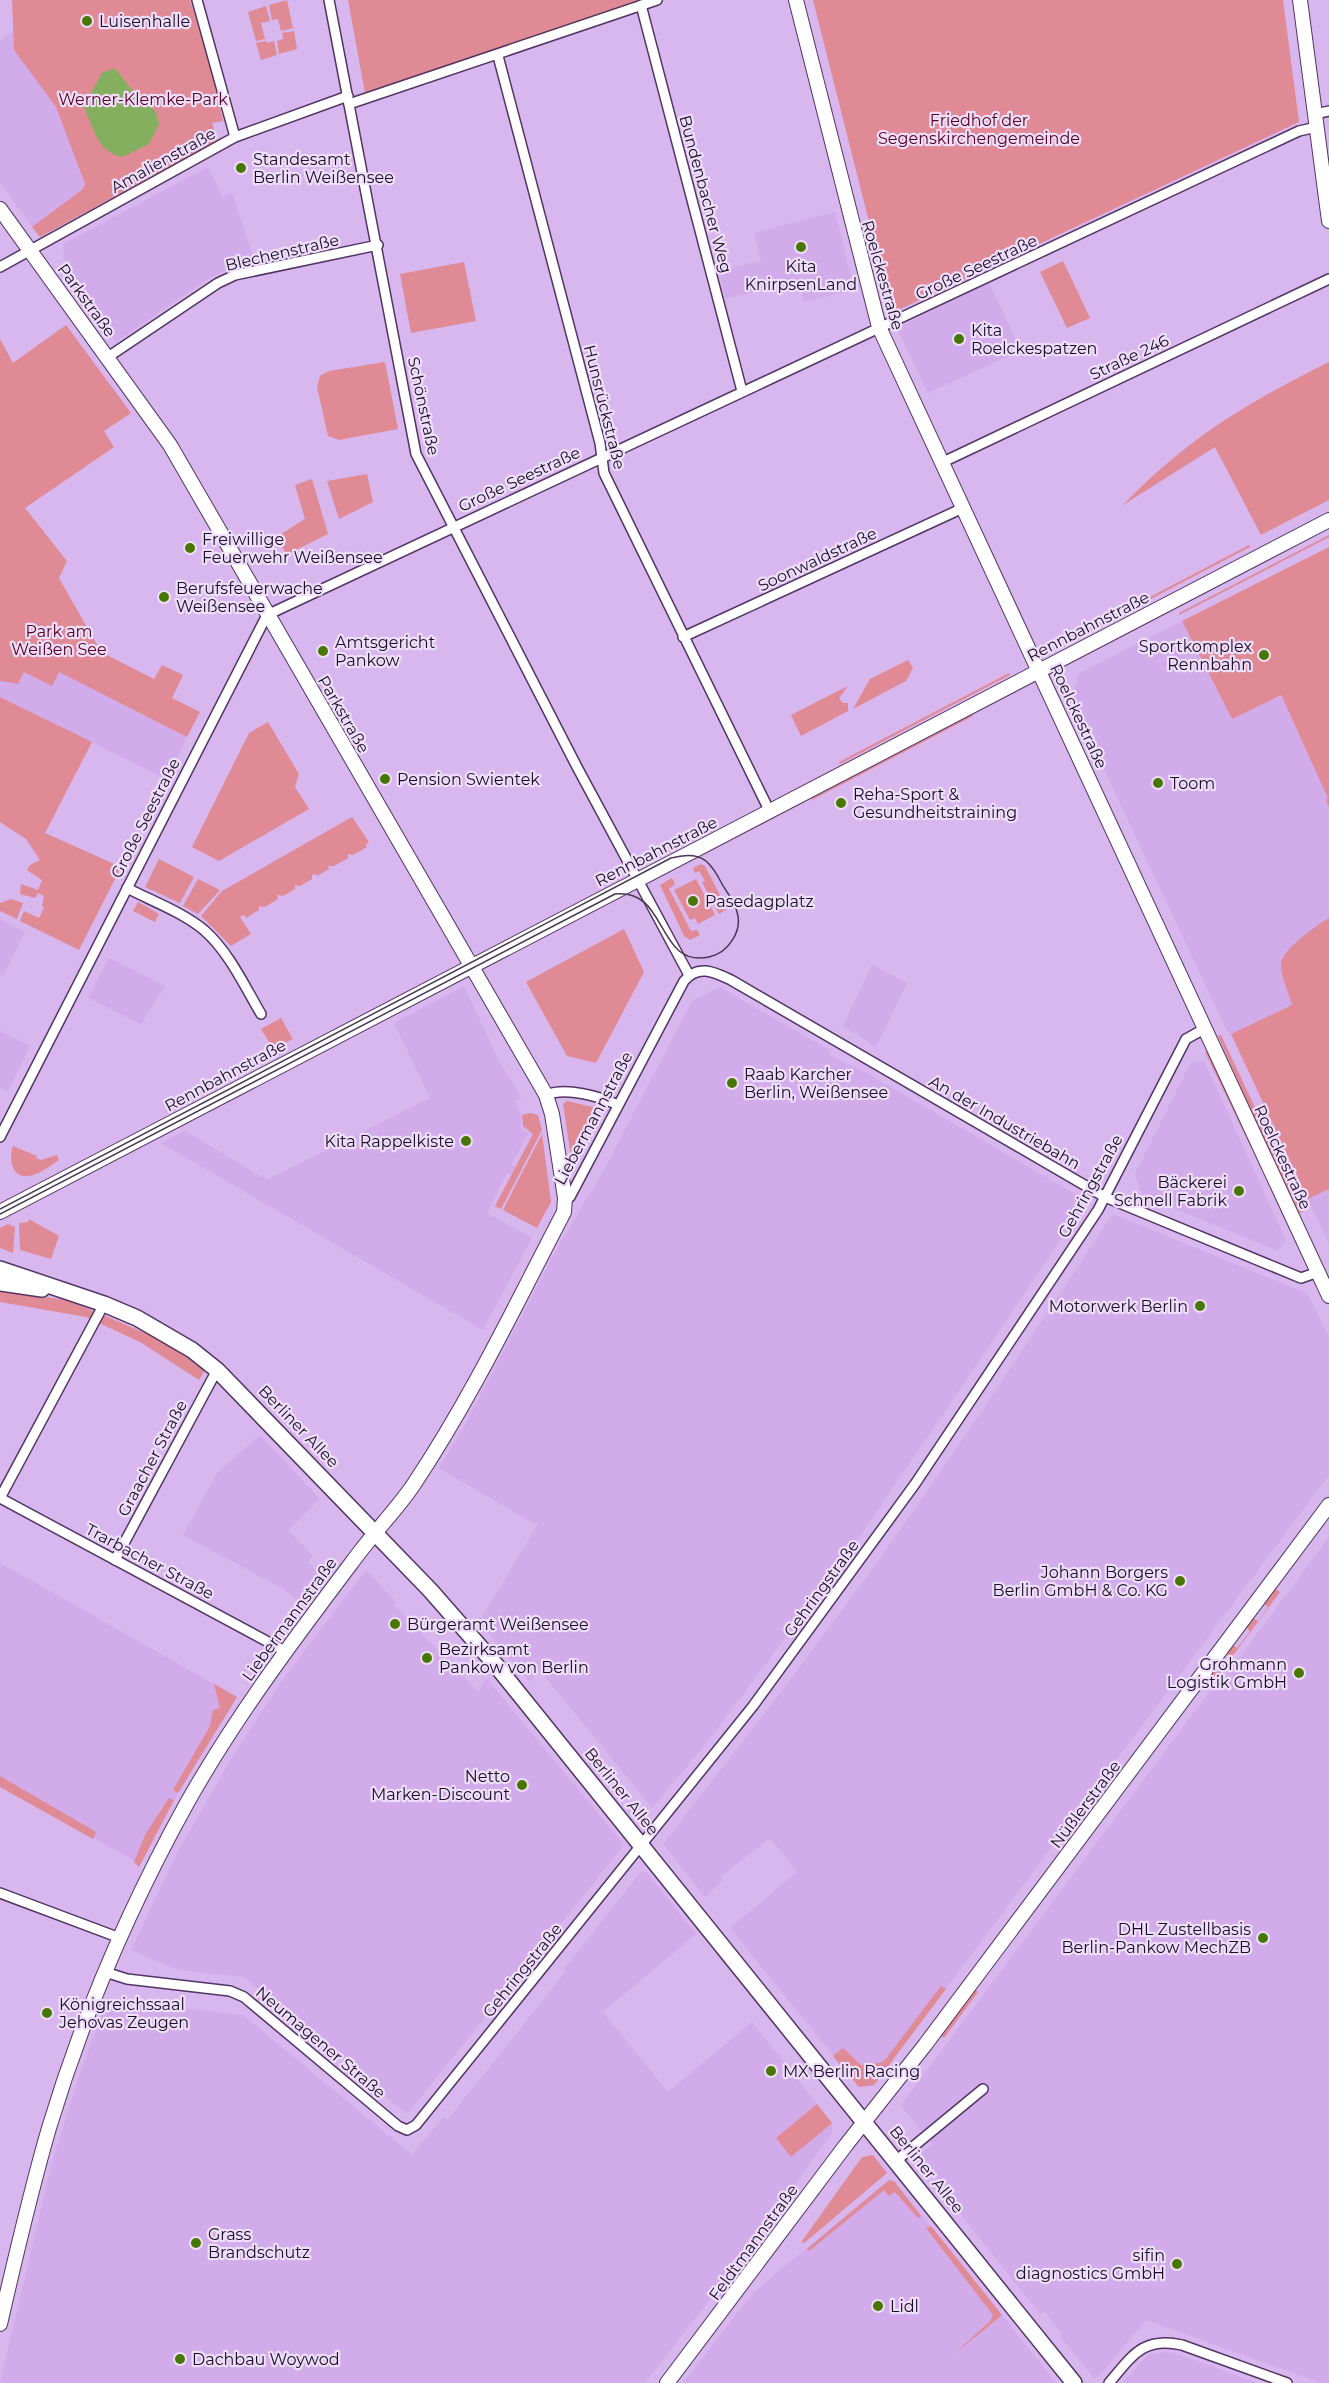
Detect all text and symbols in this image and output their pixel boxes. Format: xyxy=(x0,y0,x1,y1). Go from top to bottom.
place label: Luisenhalle xyxy=(99,12,190,31)
marker: Luisenhalle xyxy=(80,14,94,28)
park label: Werner-Klemke-Park xyxy=(58,90,228,109)
park label: Friedhof der Segenskirchengemeinde xyxy=(878,111,1080,148)
street label: Bundenbacher Weg xyxy=(675,113,736,275)
street label: Amalienstraße xyxy=(108,124,219,197)
place label: Standesamt Berlin Weißensee xyxy=(253,150,394,187)
marker: Standesamt Berlin Weißensee xyxy=(234,161,248,175)
street label: Roelckestraße xyxy=(858,218,907,332)
street label: Blechenstraße xyxy=(223,230,341,275)
street label: Große Seestraße xyxy=(912,231,1040,304)
marker: Kita KnirpsenLand xyxy=(794,240,808,254)
place label: Kita KnirpsenLand xyxy=(745,257,857,294)
street label: Parkstraße xyxy=(54,260,120,341)
place label: Kita Roelckespatzen xyxy=(971,321,1097,358)
street label: Straße 246 xyxy=(1087,331,1172,384)
marker: Kita Roelckespatzen xyxy=(952,332,966,346)
street label: Hunsrückstraße xyxy=(580,343,629,471)
street label: Schönstraße xyxy=(404,355,443,457)
street label: Große Seestraße xyxy=(455,443,583,516)
street label: Soonwaldstraße xyxy=(755,524,880,595)
place label: Freiwillige Feuerwehr Weißensee xyxy=(202,530,383,567)
marker: Freiwillige Feuerwehr Weißensee xyxy=(183,541,197,555)
place label: Berufsfeuerwache Weißensee xyxy=(176,579,323,616)
street label: Rennbahnstraße xyxy=(1024,587,1153,665)
marker: Berufsfeuerwache Weißensee xyxy=(157,590,171,604)
park label: Park am Weißen See xyxy=(11,622,107,659)
place label: Amtsgericht Pankow xyxy=(335,633,436,670)
place label: Sportkomplex Rennbahn xyxy=(1139,637,1252,674)
marker: Amtsgericht Pankow xyxy=(316,644,330,658)
marker: Sportkomplex Rennbahn xyxy=(1257,648,1271,662)
street label: Roelckestraße xyxy=(1046,661,1111,772)
street label: Parkstraße xyxy=(314,672,373,756)
street label: Große Seestraße xyxy=(107,755,184,881)
place label: Pension Swientek xyxy=(397,770,540,789)
marker: Pension Swientek xyxy=(378,772,392,786)
place label: Toom xyxy=(1170,774,1215,793)
marker: Toom xyxy=(1151,776,1165,790)
place label: Reha-Sport & Gesundheitstraining xyxy=(853,785,1017,822)
marker: Reha-Sport & Gesundheitstraining xyxy=(834,796,848,810)
street label: Rennbahnstraße xyxy=(592,812,721,890)
place label: Pasedagplatz xyxy=(705,892,814,911)
marker: Pasedagplatz xyxy=(686,894,700,908)
street label: Rennbahnstraße xyxy=(161,1035,289,1115)
street label: Liebermannstraße xyxy=(550,1048,637,1188)
place label: Raab Karcher Berlin, Weißensee xyxy=(744,1065,888,1102)
street label: An der Industriebahn xyxy=(926,1071,1084,1173)
marker: Raab Karcher Berlin, Weißensee xyxy=(725,1076,739,1090)
street label: Roelckestraße xyxy=(1250,1102,1315,1213)
street label: Gehringstraße xyxy=(1054,1131,1127,1241)
place label: Kita Rappelkiste xyxy=(325,1132,454,1151)
marker: Kita Rappelkiste xyxy=(459,1134,473,1148)
place label: Bäckerei Schnell Fabrik xyxy=(1114,1173,1227,1210)
marker: Bäckerei Schnell Fabrik xyxy=(1232,1184,1246,1198)
place label: Motorwerk Berlin xyxy=(1049,1297,1188,1316)
marker: Motorwerk Berlin xyxy=(1193,1299,1207,1313)
street label: Berliner Allee xyxy=(255,1381,343,1471)
street label: Graacher Straße xyxy=(114,1397,191,1520)
street label: Trarbacher Straße xyxy=(82,1520,217,1603)
street label: Gehringstraße xyxy=(780,1536,863,1640)
street label: Liebermannstraße xyxy=(238,1554,341,1685)
place label: Johann Borgers Berlin GmbH & Co. KG xyxy=(993,1563,1168,1600)
marker: Johann Borgers Berlin GmbH & Co. KG xyxy=(1173,1574,1187,1588)
place label: Bürgeramt Weißensee xyxy=(407,1615,589,1634)
marker: Bürgeramt Weißensee xyxy=(388,1617,402,1631)
place label: Bezirksamt Pankow von Berlin xyxy=(439,1640,589,1677)
marker: Bezirksamt Pankow von Berlin xyxy=(420,1651,434,1665)
place label: Grohmann Logistik GmbH xyxy=(1167,1655,1287,1692)
marker: Grohmann Logistik GmbH xyxy=(1292,1666,1306,1680)
street label: Berliner Allee xyxy=(581,1744,663,1839)
street label: Nüßlerstraße xyxy=(1046,1757,1124,1852)
place label: Netto Marken-Discount xyxy=(371,1767,511,1804)
marker: Netto Marken-Discount xyxy=(515,1778,529,1792)
street label: Gehringstraße xyxy=(479,1920,566,2021)
place label: DHL Zustellbasis Berlin-Pankow MechZB xyxy=(1062,1920,1251,1957)
marker: DHL Zustellbasis Berlin-Pankow MechZB xyxy=(1256,1931,1270,1945)
street label: Neumagener Straße xyxy=(252,1983,389,2102)
place label: Königreichssaal Jehovas Zeugen xyxy=(58,1995,189,2032)
marker: Königreichssaal Jehovas Zeugen xyxy=(40,2006,54,2020)
place label: MX Berlin Racing xyxy=(783,2062,920,2081)
marker: MX Berlin Racing xyxy=(764,2064,778,2078)
street label: Berliner Allee xyxy=(886,2122,968,2217)
street label: Feldtmannstraße xyxy=(705,2181,802,2304)
place label: Grass Brandschutz xyxy=(208,2225,310,2262)
marker: Grass Brandschutz xyxy=(189,2236,203,2250)
place label: sifin diagnostics GmbH xyxy=(1016,2246,1165,2283)
marker: sifin diagnostics GmbH xyxy=(1170,2257,1184,2271)
place label: Lidl xyxy=(890,2297,919,2316)
marker: Lidl xyxy=(871,2299,885,2313)
place label: Dachbau Woywod xyxy=(192,2350,340,2369)
marker: Dachbau Woywod xyxy=(173,2352,187,2366)

